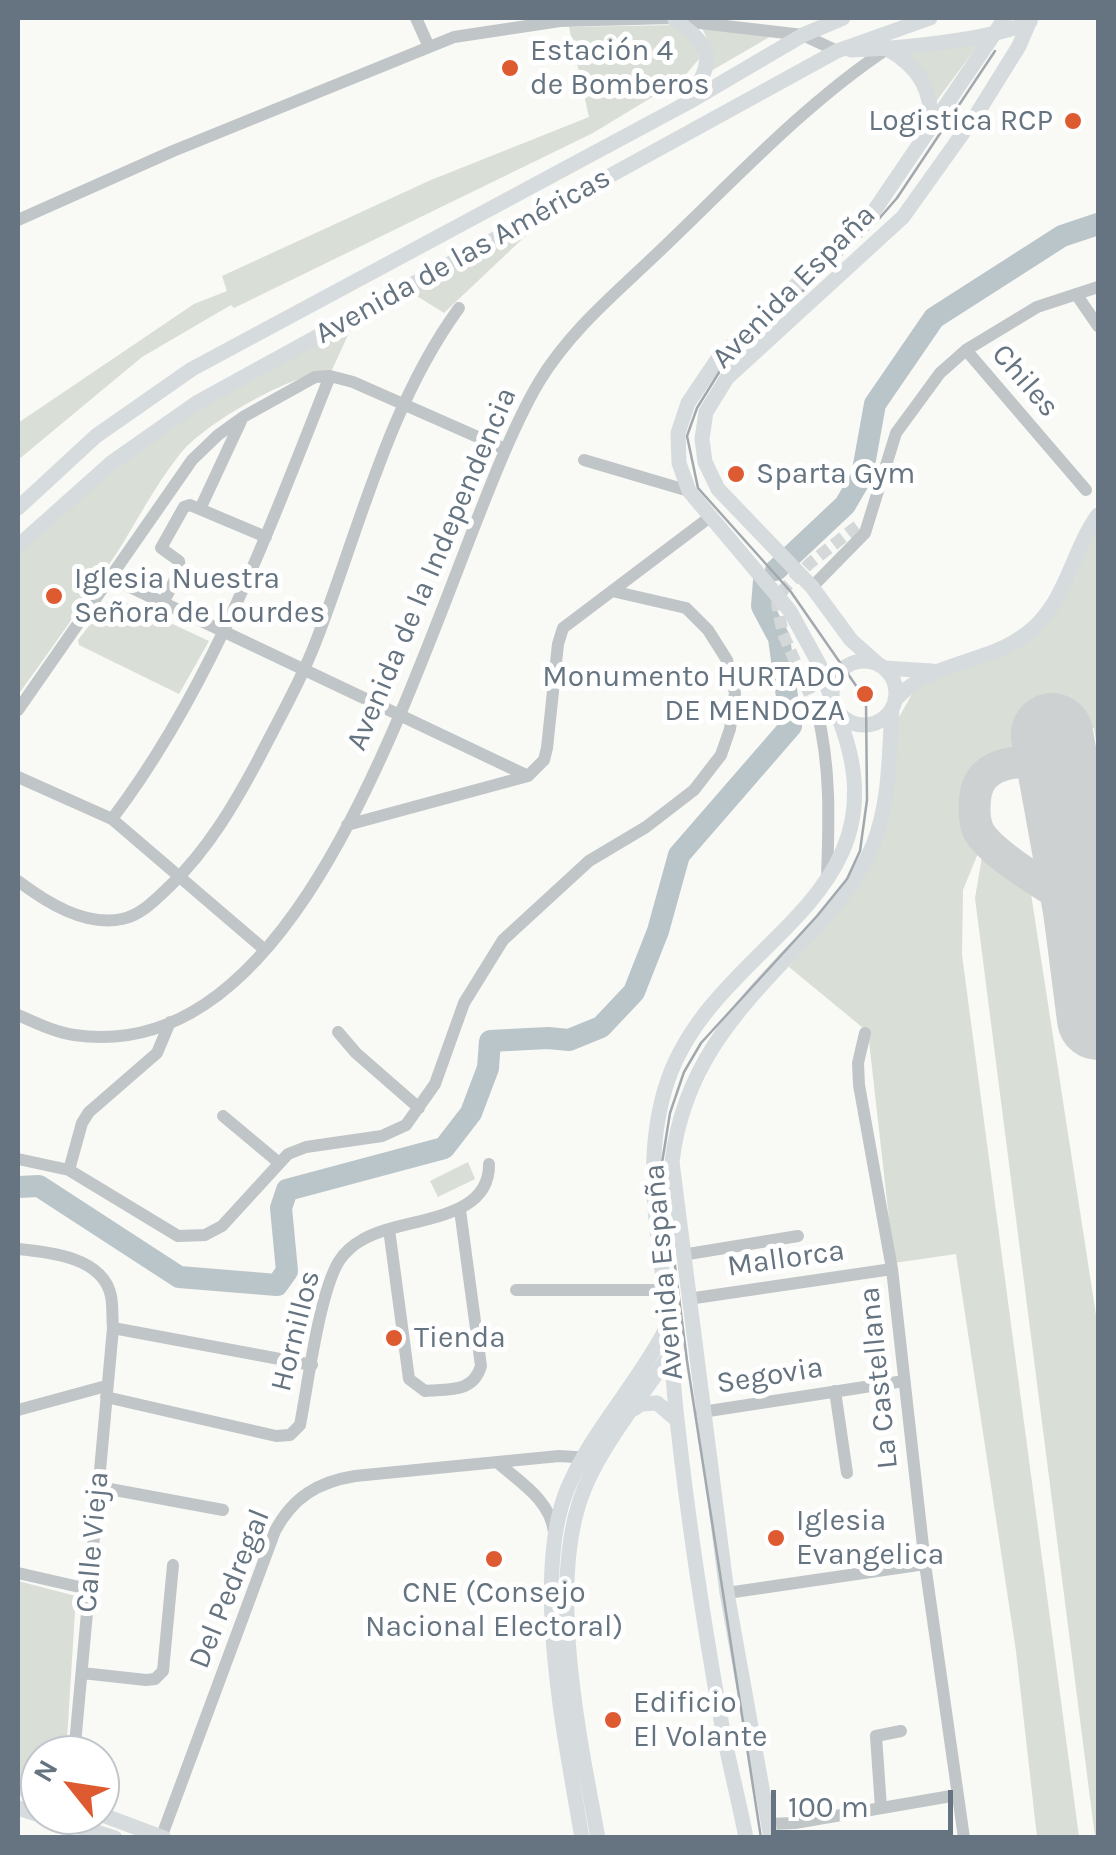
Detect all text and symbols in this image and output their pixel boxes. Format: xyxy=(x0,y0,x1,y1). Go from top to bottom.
place label: Estación 4 de Bomberos xyxy=(530,33,710,104)
marker: Estación 4 de Bomberos xyxy=(499,57,521,79)
place label: Logistica RCP xyxy=(868,103,1053,139)
marker: Logistica RCP xyxy=(1062,110,1084,132)
street label: Avenida de las Américas xyxy=(309,160,617,352)
street label: Avenida España xyxy=(705,198,883,376)
street label: Chiles xyxy=(984,337,1066,425)
street label: Avenida de la Independencia xyxy=(339,382,525,756)
place label: Sparta Gym xyxy=(756,456,915,492)
marker: Sparta Gym xyxy=(725,463,747,485)
place label: Iglesia Nuestra Señora de Lourdes xyxy=(74,561,325,632)
marker: Iglesia Nuestra Señora de Lourdes xyxy=(43,585,65,607)
place label: Monumento HURTADO DE MENDOZA xyxy=(542,659,845,730)
marker: Monumento HURTADO DE MENDOZA xyxy=(854,683,876,705)
street label: Avenida España xyxy=(637,1162,691,1382)
street label: Mallorca xyxy=(725,1233,847,1285)
street label: Hornillos xyxy=(264,1267,328,1395)
street label: La Castellana xyxy=(852,1285,906,1471)
place label: Tienda xyxy=(414,1320,506,1356)
marker: Tienda xyxy=(383,1327,405,1349)
street label: Segovia xyxy=(714,1350,826,1402)
street label: Calle Vieja xyxy=(69,1470,117,1614)
place label: Iglesia Evangelica xyxy=(796,1503,944,1574)
street label: Del Pedregal xyxy=(182,1504,278,1674)
marker: Iglesia Evangelica xyxy=(765,1527,787,1549)
marker: CNE (Consejo Nacional Electoral) xyxy=(483,1548,505,1570)
place label: CNE (Consejo Nacional Electoral) xyxy=(365,1575,623,1646)
place label: Edificio El Volante xyxy=(633,1685,767,1756)
marker: Edificio El Volante xyxy=(602,1709,624,1731)
north arrow xyxy=(20,1735,120,1835)
text: N xyxy=(26,1754,65,1788)
scale bar xyxy=(776,1770,958,1832)
text: 100 m xyxy=(788,1789,869,1825)

